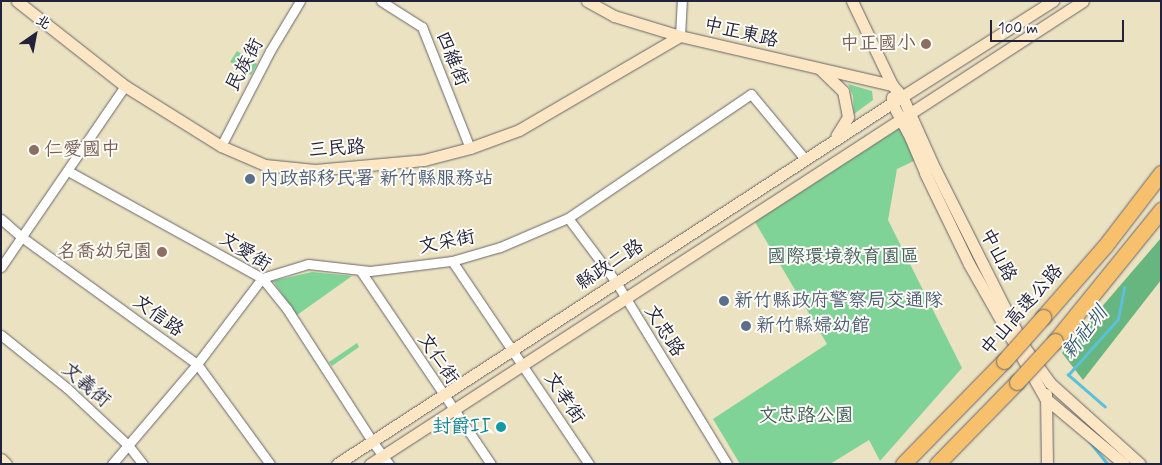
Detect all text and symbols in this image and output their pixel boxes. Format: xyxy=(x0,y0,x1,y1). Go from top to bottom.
north arrow xyxy=(10,10,60,60)
scale bar xyxy=(992,10,1126,42)
text: 北 xyxy=(32,11,54,34)
street label: 中正東路 xyxy=(701,13,781,53)
text: 100 m xyxy=(998,19,1038,39)
street label: 四維街 xyxy=(431,28,473,90)
place label: 中正國小 xyxy=(840,33,916,55)
street label: 民族街 xyxy=(222,34,268,96)
marker: 中正國小 xyxy=(920,38,932,50)
street label: 三民路 xyxy=(308,136,366,162)
place label: 仁愛國中 xyxy=(44,139,120,161)
marker: 仁愛國中 xyxy=(28,144,40,156)
place label: 內政部移民署 新竹縣服務站 xyxy=(260,168,493,190)
marker: 內政部移民署 新竹縣服務站 xyxy=(244,173,256,185)
street label: 中山路 xyxy=(975,224,1021,286)
street label: 文采街 xyxy=(417,225,477,259)
street label: 文愛街 xyxy=(215,227,275,277)
street label: 縣政二路 xyxy=(572,235,648,295)
place label: 名喬幼兒園 xyxy=(57,241,152,263)
marker: 名喬幼兒園 xyxy=(156,246,168,258)
park label: 國際環境教育園區 xyxy=(767,246,919,268)
street label: 中山高速公路 xyxy=(976,260,1068,360)
street label: 文信路 xyxy=(128,290,188,342)
place label: 新竹縣政府警察局交通隊 xyxy=(734,290,943,312)
marker: 新竹縣政府警察局交通隊 xyxy=(718,295,730,307)
street label: 文忠路 xyxy=(639,301,689,361)
water label: 新社圳 xyxy=(1057,302,1113,364)
place label: 新竹縣婦幼館 xyxy=(756,315,870,337)
marker: 新竹縣婦幼館 xyxy=(740,320,752,332)
street label: 文仁街 xyxy=(413,329,463,389)
street label: 文義街 xyxy=(57,358,115,412)
street label: 文孝街 xyxy=(539,368,589,428)
park label: 文忠路公園 xyxy=(759,405,853,427)
place label: 封爵II xyxy=(432,416,491,438)
marker: 封爵II xyxy=(495,421,507,433)

